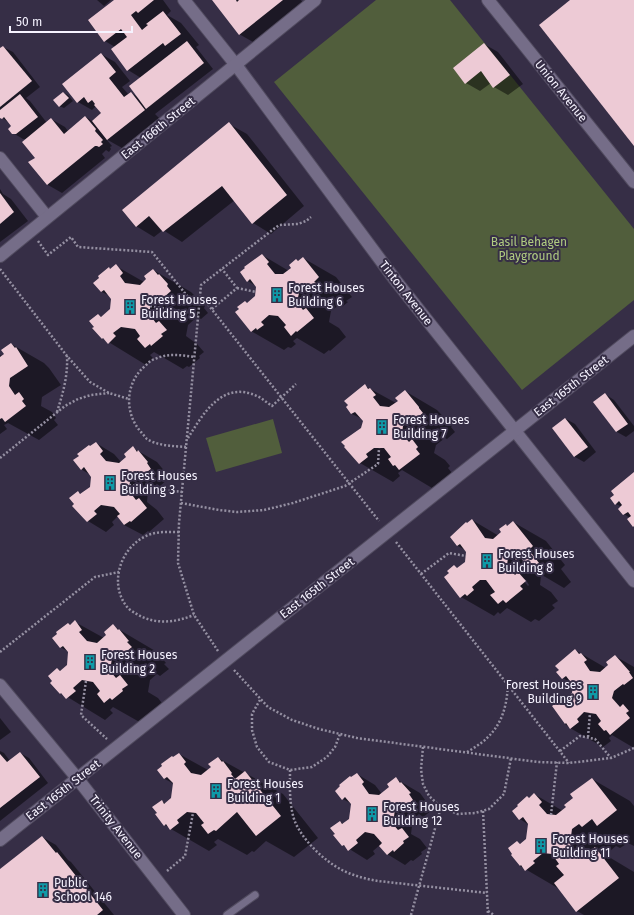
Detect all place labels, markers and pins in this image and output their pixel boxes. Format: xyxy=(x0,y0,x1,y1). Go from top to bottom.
place label: Forest Houses Building 6 xyxy=(288,281,365,309)
building icon: Forest Houses Building 6 xyxy=(269,287,285,303)
place label: Forest Houses Building 5 xyxy=(141,293,218,321)
building icon: Forest Houses Building 5 xyxy=(122,299,138,315)
place label: Forest Houses Building 7 xyxy=(393,413,470,441)
building icon: Forest Houses Building 7 xyxy=(374,419,390,435)
place label: Forest Houses Building 3 xyxy=(121,469,198,497)
building icon: Forest Houses Building 3 xyxy=(102,475,118,491)
place label: Forest Houses Building 8 xyxy=(498,547,575,575)
building icon: Forest Houses Building 8 xyxy=(479,553,495,569)
place label: Forest Houses Building 2 xyxy=(101,648,178,676)
building icon: Forest Houses Building 2 xyxy=(82,654,98,670)
place label: Forest Houses Building 9 xyxy=(506,678,582,706)
building icon: Forest Houses Building 9 xyxy=(585,684,601,700)
place label: Forest Houses Building 1 xyxy=(227,777,304,805)
building icon: Forest Houses Building 1 xyxy=(208,783,224,799)
place label: Forest Houses Building 12 xyxy=(383,800,460,828)
building icon: Forest Houses Building 12 xyxy=(364,806,380,822)
place label: Forest Houses Building 11 xyxy=(552,832,629,860)
building icon: Forest Houses Building 11 xyxy=(533,838,549,854)
place label: Public School 146 xyxy=(54,876,112,904)
building icon: Public School 146 xyxy=(35,882,51,898)

